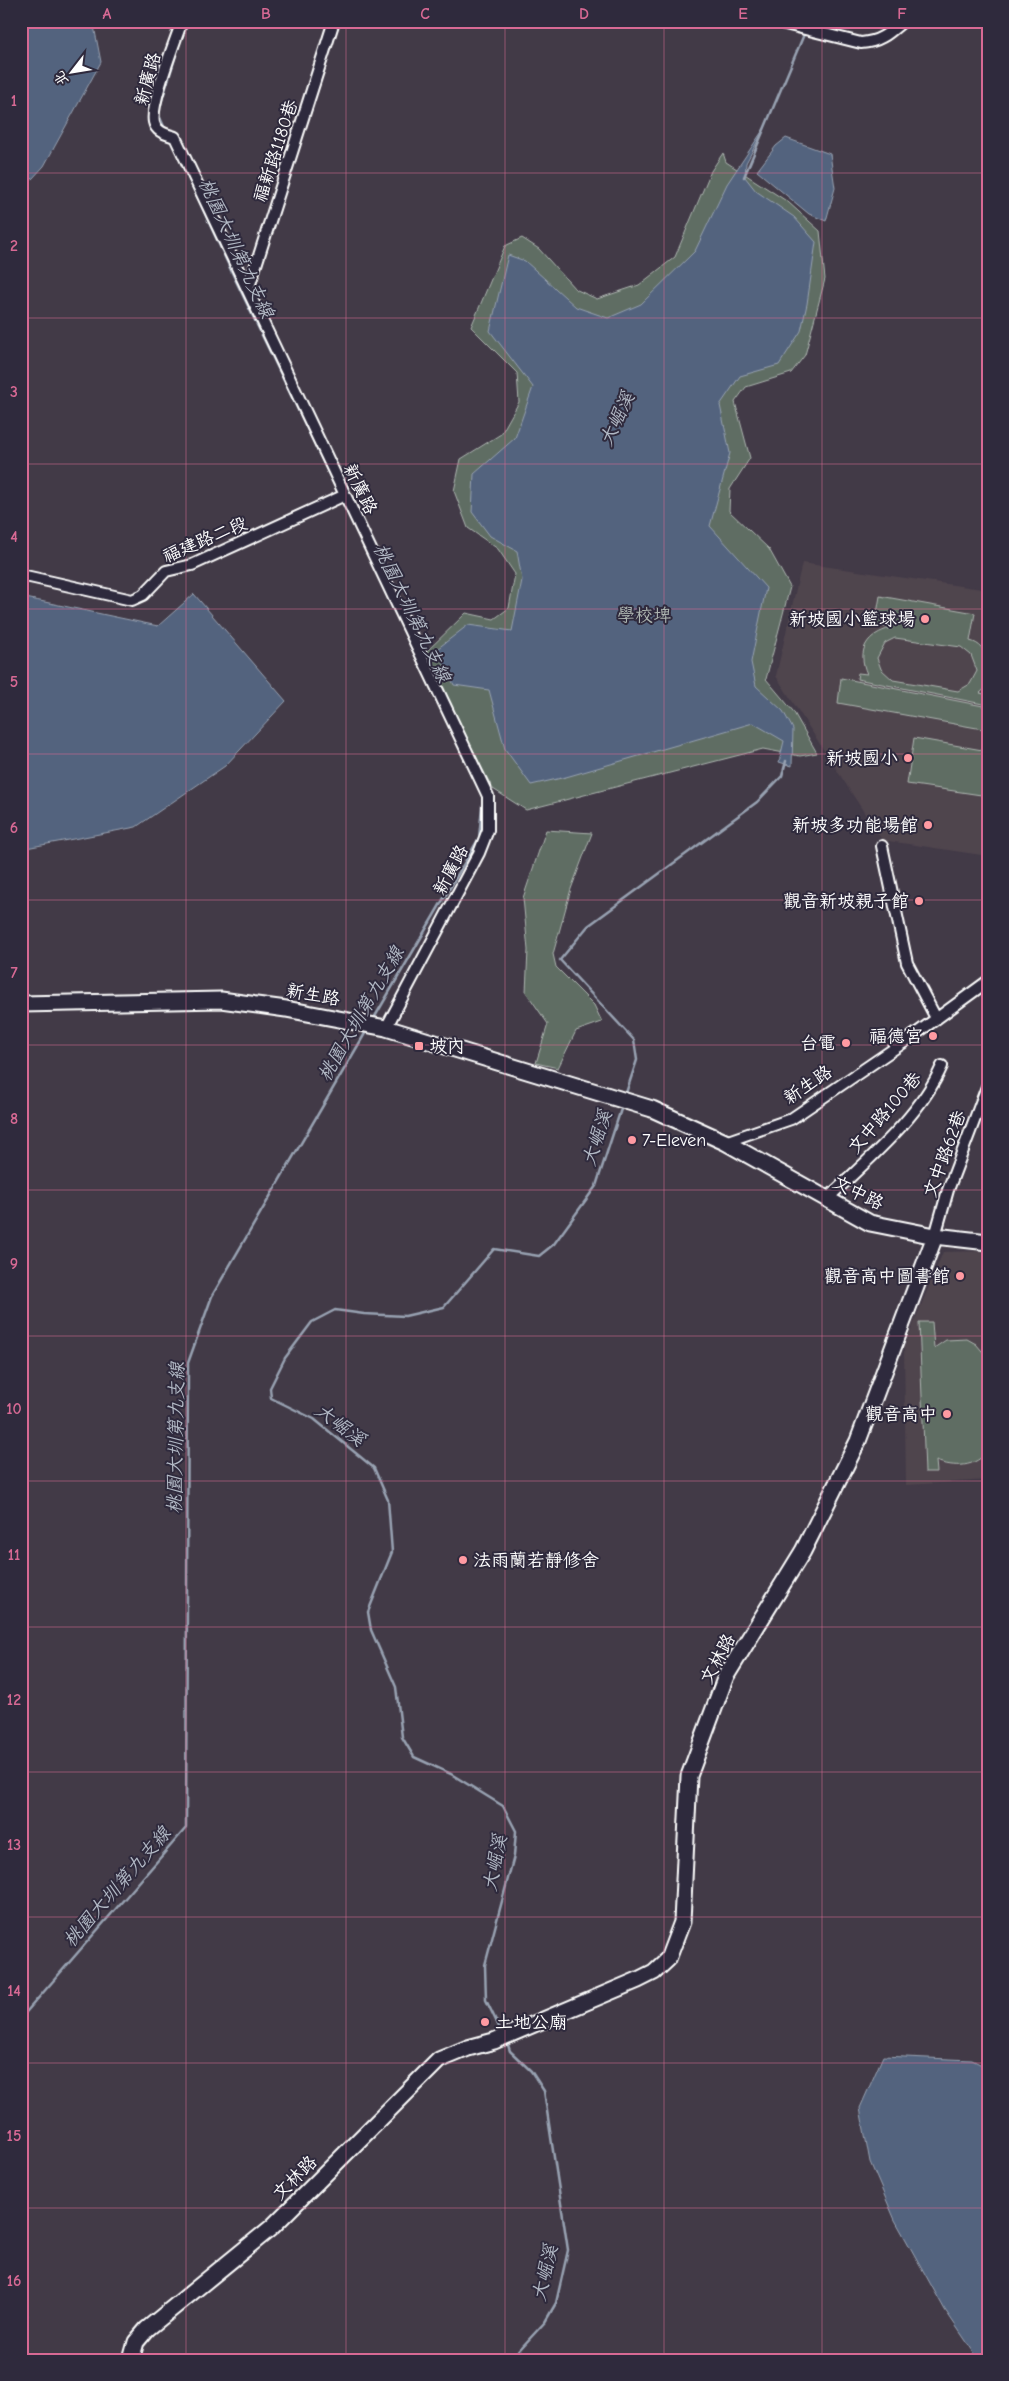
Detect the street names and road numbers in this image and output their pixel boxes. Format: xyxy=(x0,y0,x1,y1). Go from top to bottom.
street label: 新廣路 xyxy=(131,50,165,108)
street label: 福新路1180巷 xyxy=(250,97,302,205)
street label: 新廣路 xyxy=(339,460,381,518)
street label: 福建路二段 xyxy=(159,513,251,567)
street label: 新廣路 xyxy=(429,841,473,899)
street label: 新生路 xyxy=(285,980,341,1010)
street label: 新生路 xyxy=(780,1061,836,1109)
street label: 文中路100巷 xyxy=(844,1068,926,1158)
street label: 文中路62巷 xyxy=(920,1108,970,1200)
street label: 文中路 xyxy=(829,1172,887,1214)
street label: 文林路 xyxy=(696,1630,740,1688)
street label: 文林路 xyxy=(268,2151,322,2205)

